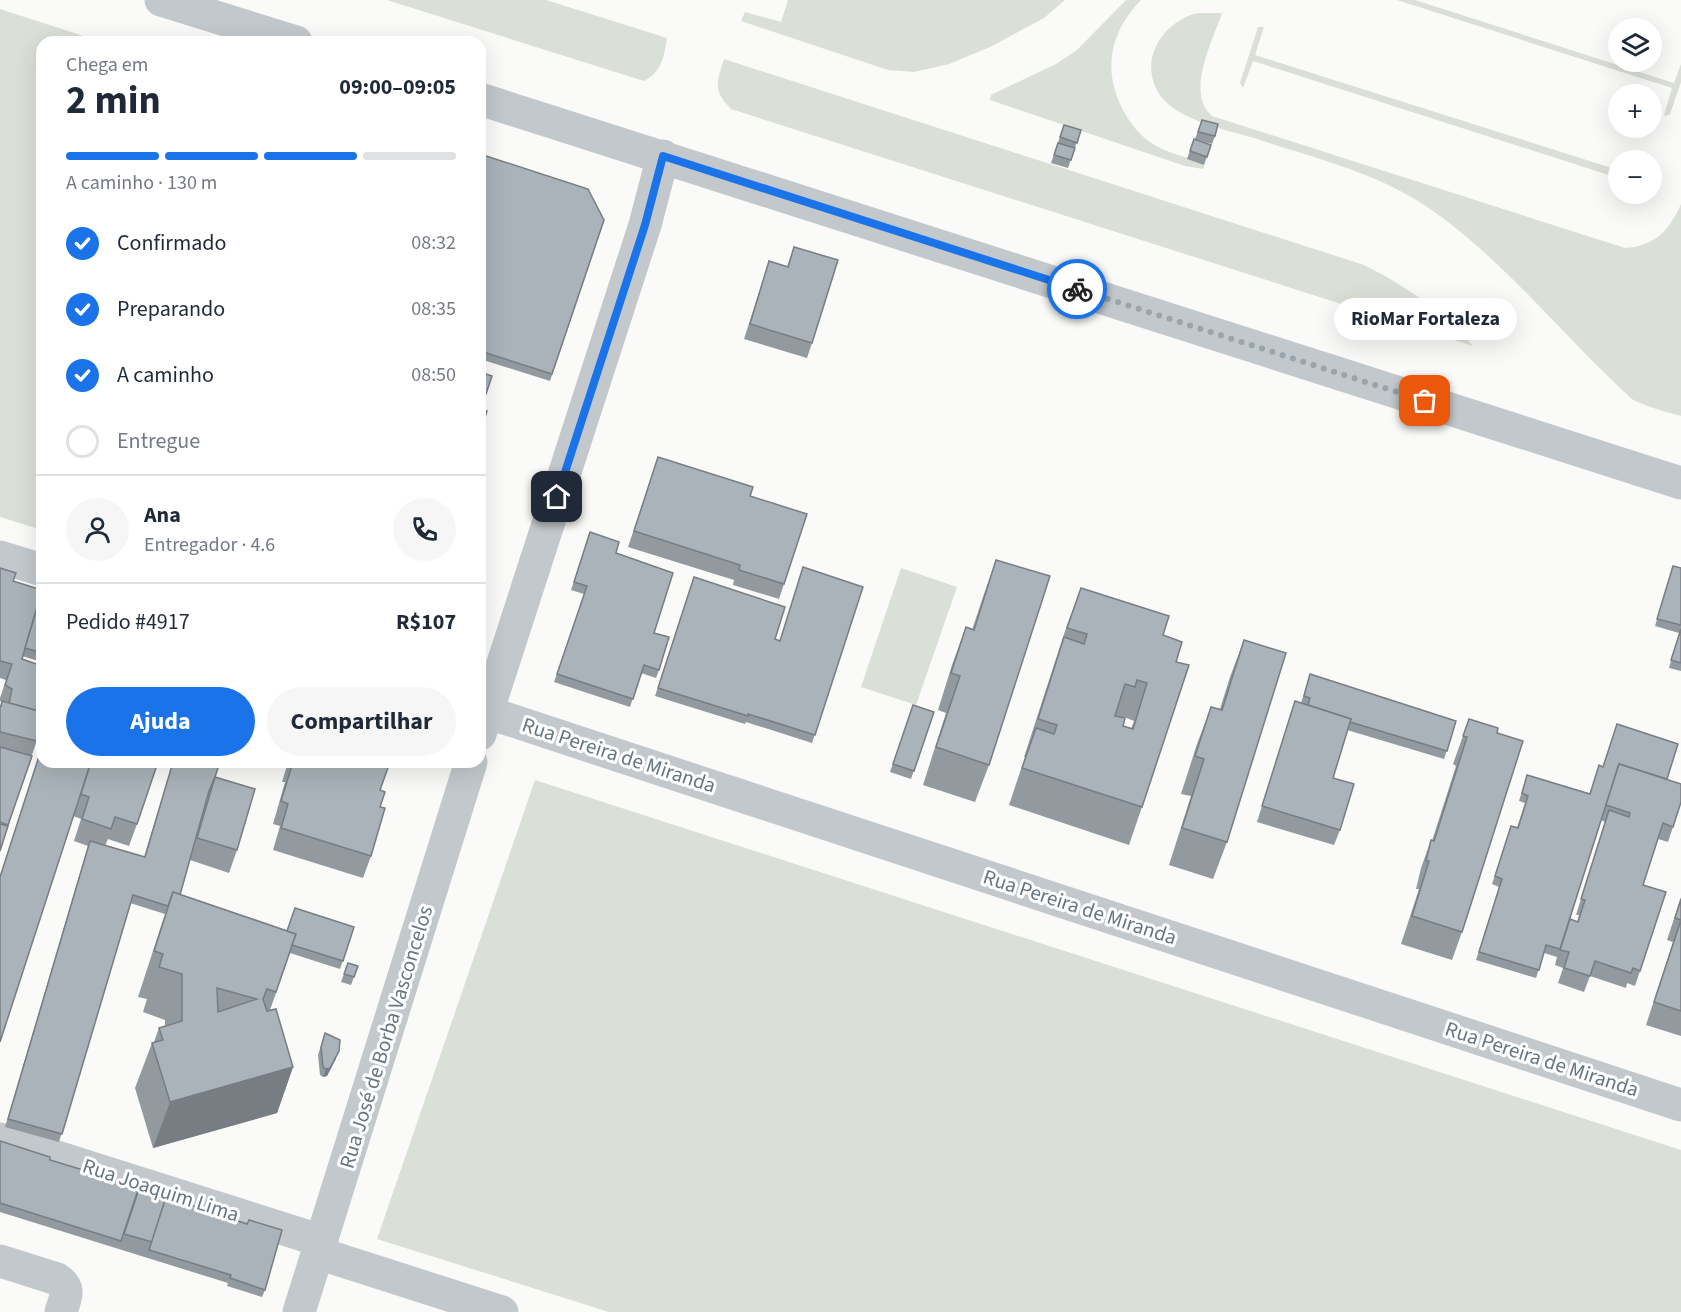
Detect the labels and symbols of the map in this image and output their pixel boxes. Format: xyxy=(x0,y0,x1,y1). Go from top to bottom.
courier xyxy=(1047,259,1107,319)
callout: RioMar Fortaleza xyxy=(1334,299,1516,341)
pin xyxy=(1399,375,1450,426)
pin xyxy=(531,471,582,522)
street label: Rua Pereira de Miranda xyxy=(518,710,720,800)
street label: Rua Pereira de Miranda xyxy=(979,862,1181,952)
street label: Rua José de Borba Vasconcelos xyxy=(332,902,440,1172)
street label: Rua Pereira de Miranda xyxy=(1441,1014,1643,1104)
street label: Rua Joaquim Lima xyxy=(79,1151,243,1229)

